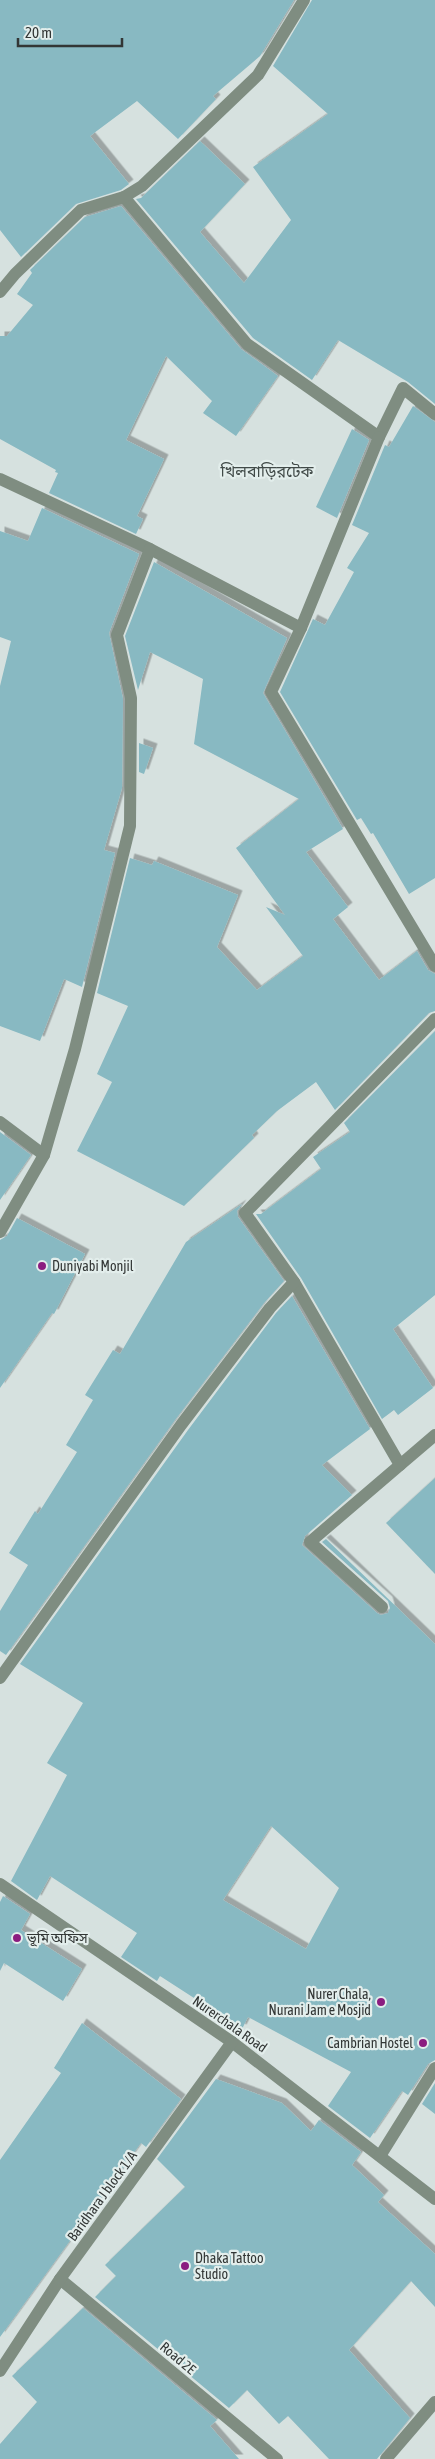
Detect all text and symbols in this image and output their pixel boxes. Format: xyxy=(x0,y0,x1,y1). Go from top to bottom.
scale bar xyxy=(18,15,121,47)
text: 20 m xyxy=(25,24,52,41)
district label: খিলবাড়িরটেক xyxy=(220,462,315,480)
place label: Duniyabi Monjil xyxy=(52,1258,134,1274)
marker: Duniyabi Monjil xyxy=(36,1260,48,1272)
place label: ভূমি অফিস xyxy=(26,1930,88,1947)
marker: ভূমি অফিস xyxy=(11,1932,23,1944)
place label: Nurer Chala, Nurani Jam e Mosjid xyxy=(268,1986,371,2018)
street label: Nurerchala Road xyxy=(190,1993,270,2055)
marker: Nurer Chala, Nurani Jam e Mosjid xyxy=(375,1996,387,2008)
place label: Cambrian Hostel xyxy=(327,2035,413,2051)
marker: Cambrian Hostel xyxy=(417,2037,429,2049)
street label: Baridhara J block 1/A xyxy=(64,2148,140,2244)
place label: Dhaka Tattoo Studio xyxy=(195,2250,264,2282)
marker: Dhaka Tattoo Studio xyxy=(179,2260,191,2272)
street label: Road 2E xyxy=(157,2339,199,2377)

